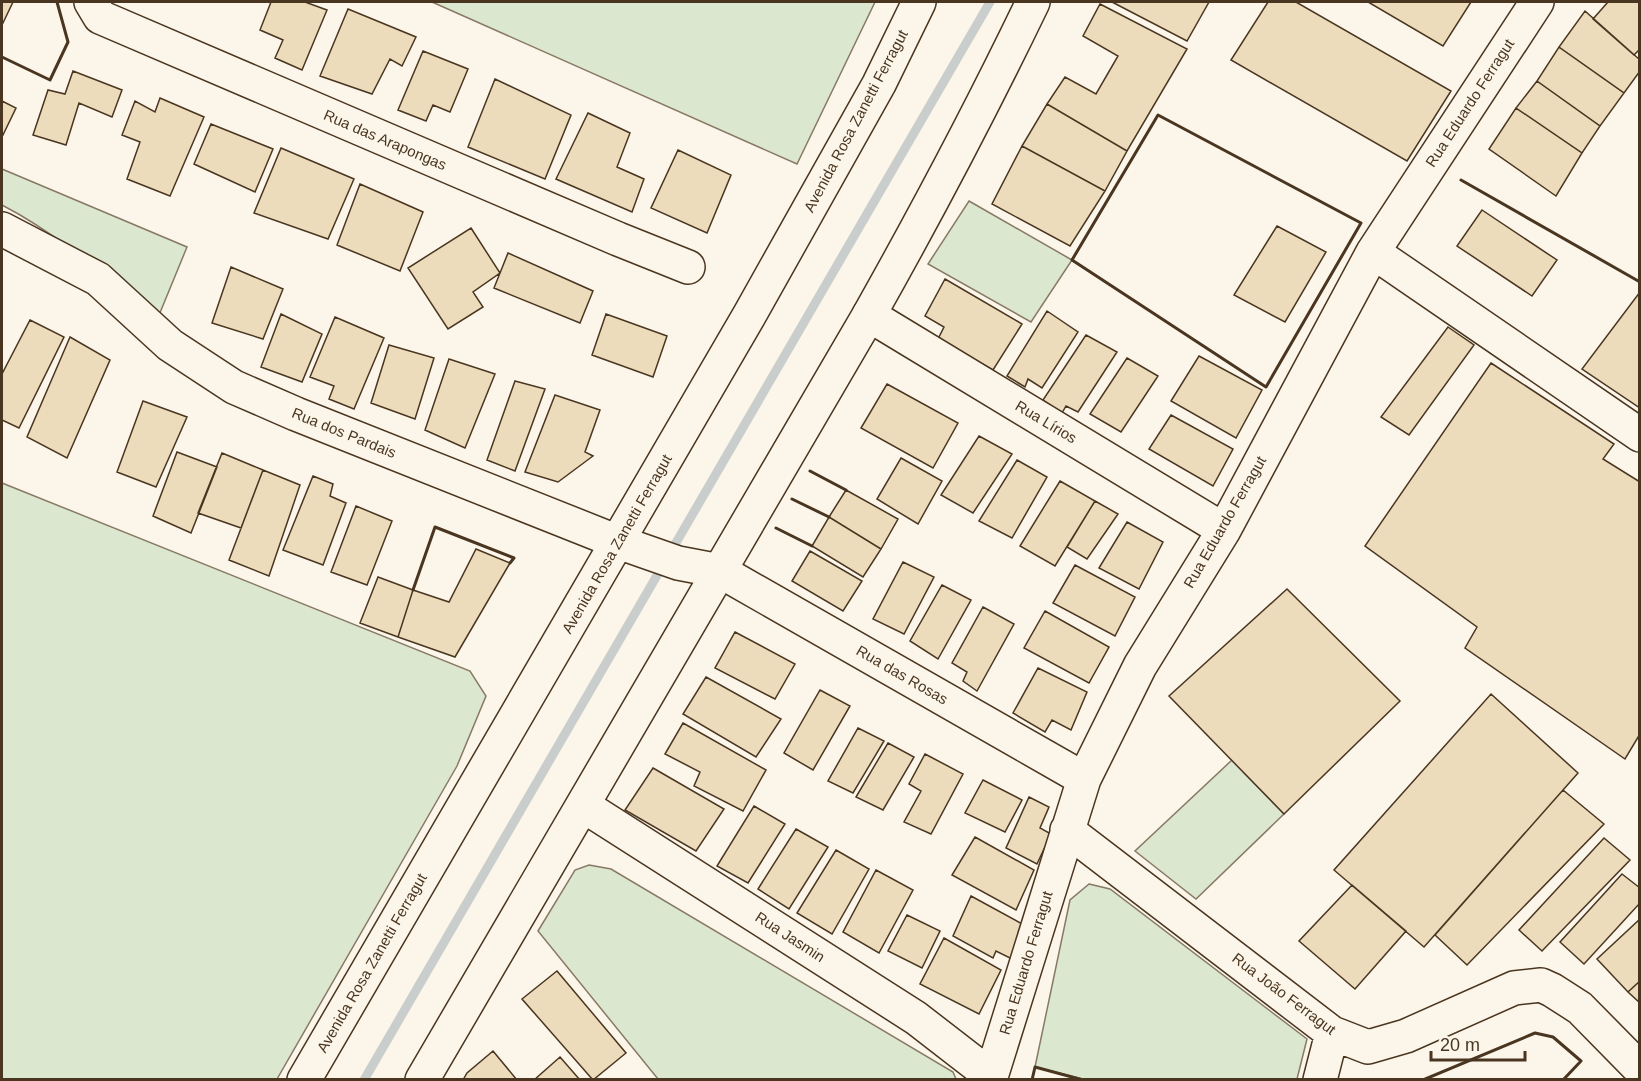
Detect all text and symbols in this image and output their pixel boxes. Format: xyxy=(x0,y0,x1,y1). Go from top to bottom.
street label: Avenida Rosa Zanetti Ferragut xyxy=(800,26,911,215)
street label: Rua Eduardo Ferragut xyxy=(1422,35,1518,170)
street label: Rua das Arapongas xyxy=(321,106,449,173)
street label: Rua Lírios xyxy=(1013,397,1080,446)
street label: Rua dos Pardais xyxy=(290,404,399,461)
street label: Avenida Rosa Zanetti Ferragut xyxy=(558,450,675,636)
street label: Rua Eduardo Ferragut xyxy=(1180,452,1270,591)
street label: Rua das Rosas xyxy=(854,642,951,708)
street label: Avenida Rosa Zanetti Ferragut xyxy=(313,869,430,1055)
street label: Rua Eduardo Ferragut xyxy=(996,888,1056,1037)
street label: Rua Jasmin xyxy=(752,908,828,965)
street label: Rua João Ferragut xyxy=(1229,949,1340,1039)
scale bar xyxy=(1431,1024,1526,1062)
text: 20 m xyxy=(1440,1035,1480,1055)

